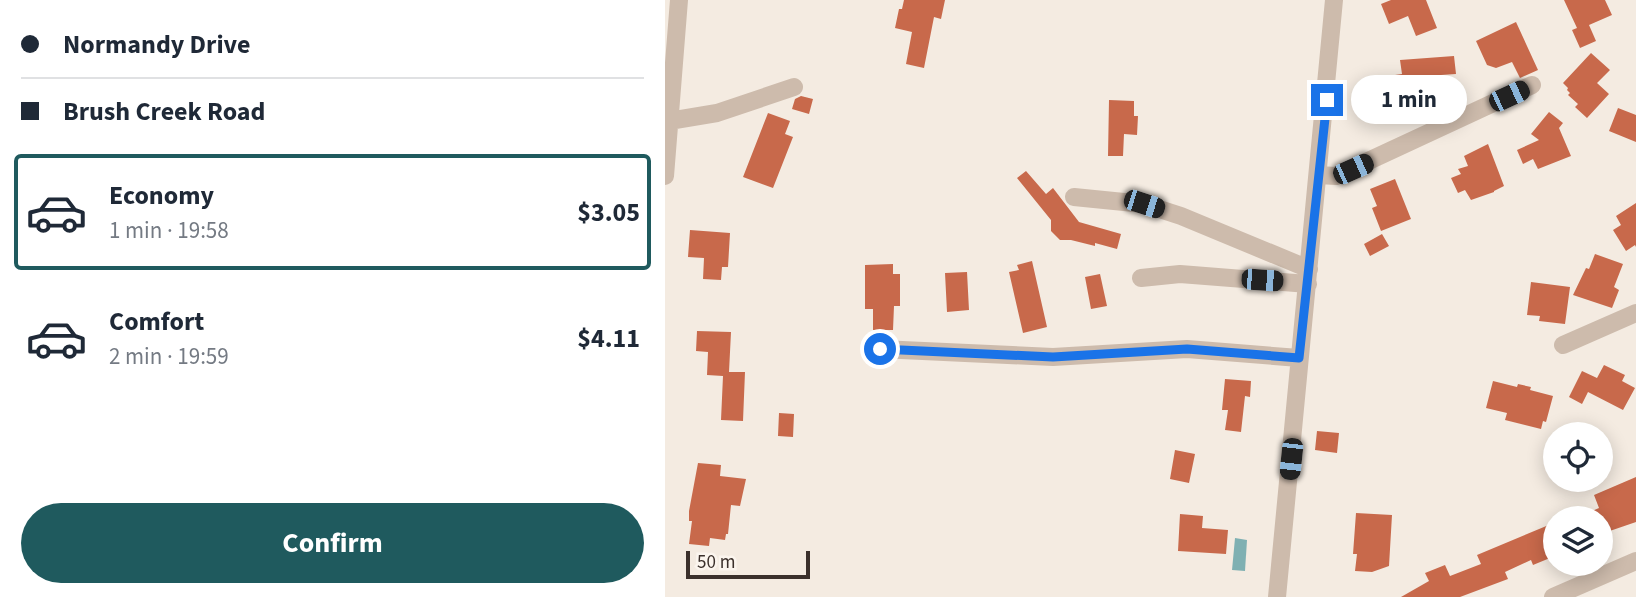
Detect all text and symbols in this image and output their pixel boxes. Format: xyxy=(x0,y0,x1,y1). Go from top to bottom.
text: Normandy Drive xyxy=(63,26,250,63)
callout: 1 min xyxy=(1351,76,1467,124)
car xyxy=(1486,78,1533,114)
text: 1 min xyxy=(1381,83,1437,116)
route end xyxy=(1311,84,1343,116)
text: Brush Creek Road xyxy=(63,93,265,130)
car xyxy=(1330,151,1377,187)
text: Economy xyxy=(109,177,214,214)
icon: car xyxy=(25,181,88,244)
car xyxy=(1121,188,1168,220)
text: $3.05 xyxy=(577,194,640,231)
text: 1 min · 19:58 xyxy=(109,214,229,247)
car xyxy=(1241,268,1284,292)
text: Comfort xyxy=(109,303,204,340)
icon: car xyxy=(25,307,88,370)
text: $4.11 xyxy=(577,320,640,357)
route start xyxy=(864,333,896,365)
text: 2 min · 19:59 xyxy=(109,340,229,373)
map controls xyxy=(1543,422,1613,576)
button: locate xyxy=(1543,422,1613,492)
car xyxy=(1279,437,1304,481)
button: Confirm xyxy=(21,503,644,583)
button: layers xyxy=(1543,506,1613,576)
scale bar xyxy=(686,548,810,580)
text: 50 m xyxy=(697,549,735,576)

